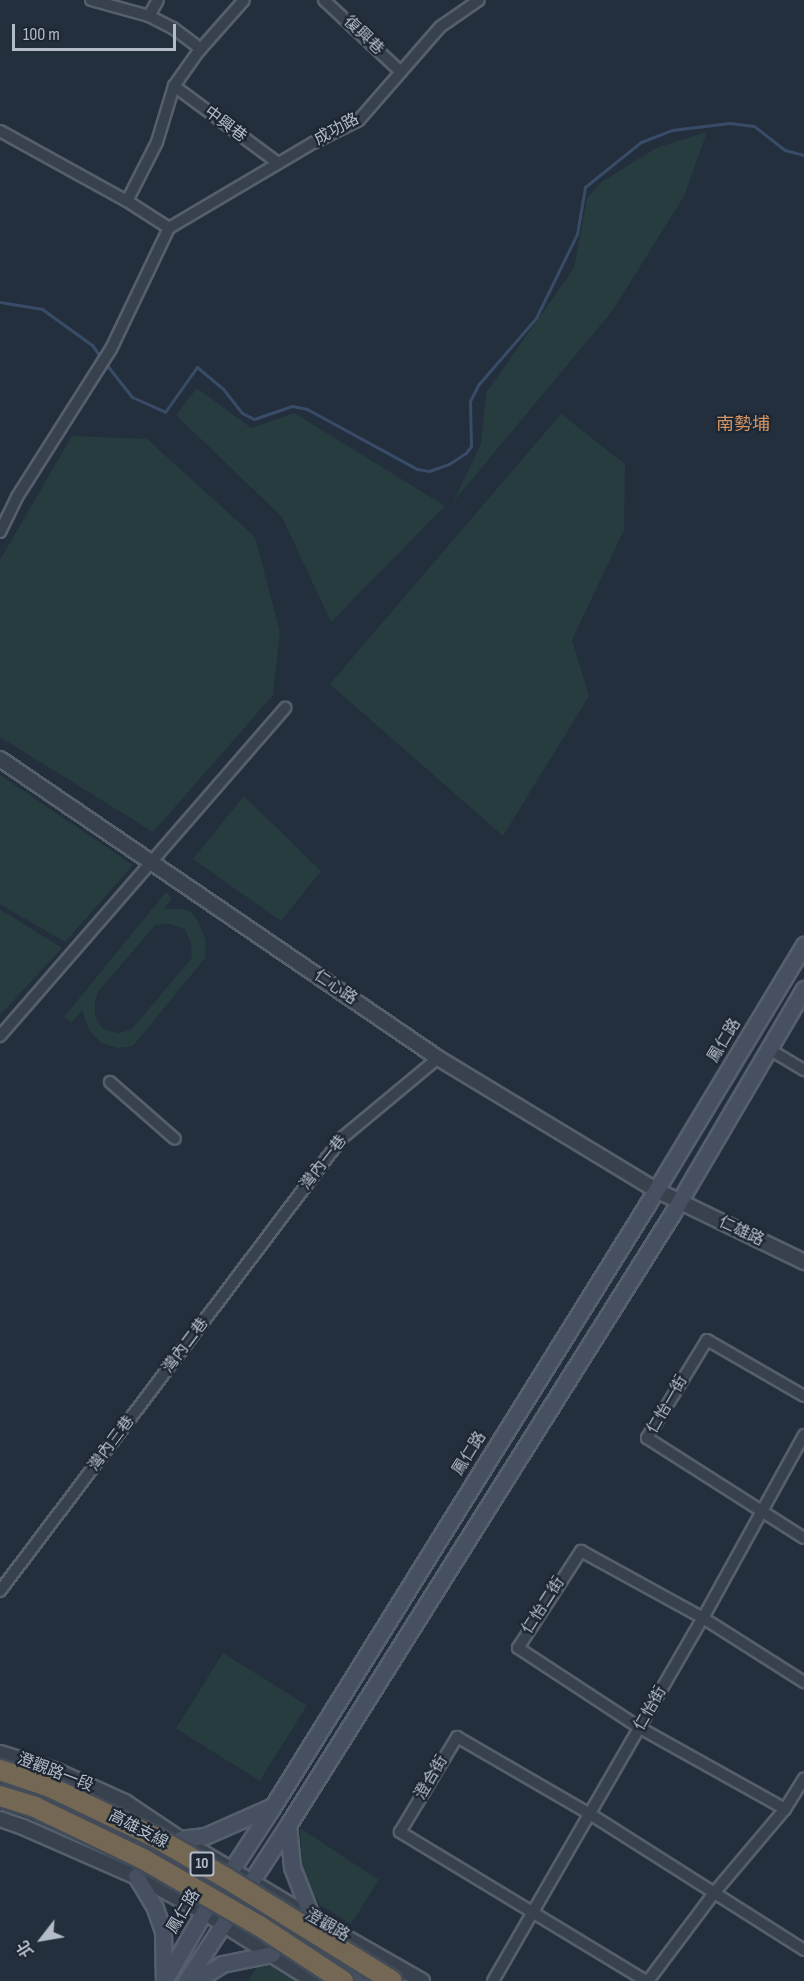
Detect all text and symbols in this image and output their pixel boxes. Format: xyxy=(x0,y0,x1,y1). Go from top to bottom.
scale bar xyxy=(15,12,178,50)
street label: 復興巷 xyxy=(339,13,387,59)
text: 100 m xyxy=(23,24,60,45)
street label: 中興巷 xyxy=(200,103,250,147)
street label: 成功路 xyxy=(311,110,363,150)
district label: 南勢埔 xyxy=(716,414,770,436)
street label: 仁心路 xyxy=(310,967,360,1009)
street label: 鳳仁路 xyxy=(704,1015,746,1067)
street label: 灣內一巷 xyxy=(297,1132,351,1194)
street label: 仁雄路 xyxy=(715,1213,767,1251)
street label: 灣內二巷 xyxy=(159,1315,213,1377)
street label: 仁怡一街 xyxy=(644,1372,692,1438)
street label: 灣內三巷 xyxy=(85,1413,139,1475)
street label: 鳳仁路 xyxy=(449,1429,491,1479)
street label: 仁怡二街 xyxy=(519,1574,569,1638)
street label: 仁怡街 xyxy=(631,1683,671,1735)
street label: 澄觀路一段 xyxy=(14,1750,96,1796)
street label: 澄合街 xyxy=(411,1752,453,1804)
street label: 高雄支線 xyxy=(105,1807,171,1853)
road number: 10 xyxy=(188,1852,216,1876)
street label: 鳳仁路 xyxy=(163,1886,205,1938)
street label: 澄觀路 xyxy=(301,1906,353,1946)
north arrow xyxy=(12,1909,72,1969)
text: 北 xyxy=(14,1937,38,1960)

